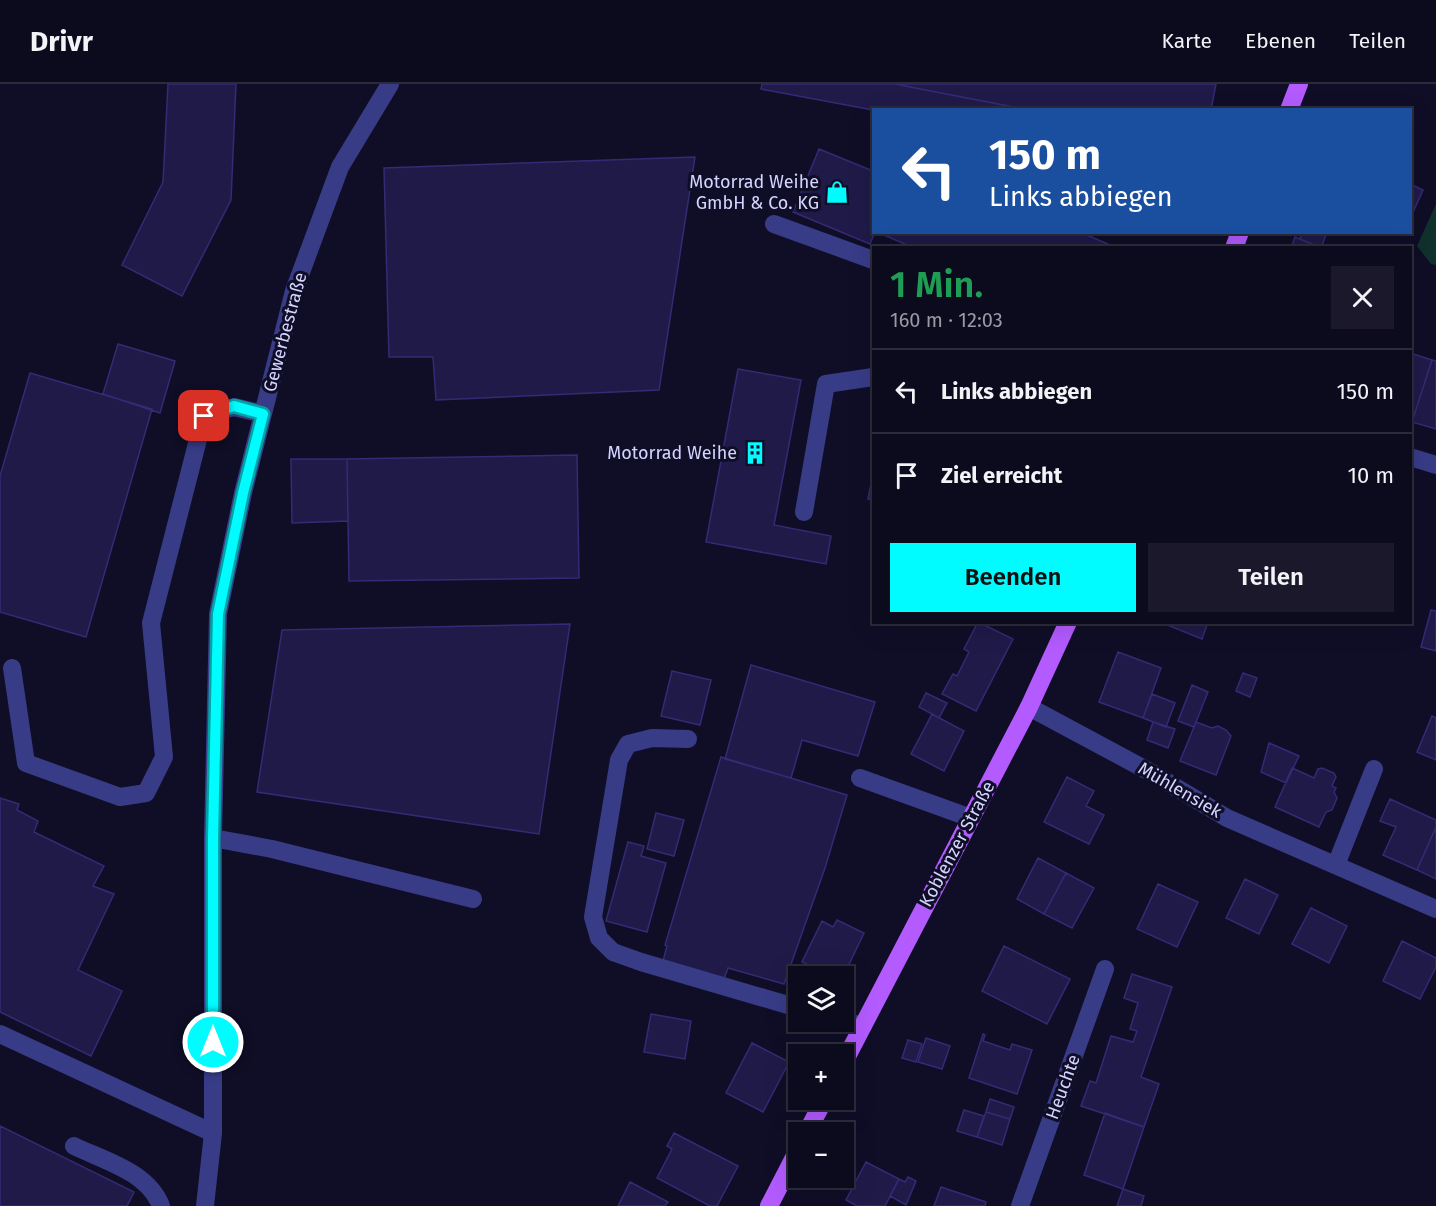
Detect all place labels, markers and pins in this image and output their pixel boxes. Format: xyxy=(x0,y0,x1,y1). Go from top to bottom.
place label: Motorrad Weihe GmbH & Co. KG xyxy=(689,171,819,214)
shop icon: Motorrad Weihe GmbH & Co. KG xyxy=(824,179,850,205)
pin xyxy=(178,390,229,441)
building icon: Motorrad Weihe xyxy=(742,440,768,466)
place label: Motorrad Weihe xyxy=(607,442,737,464)

